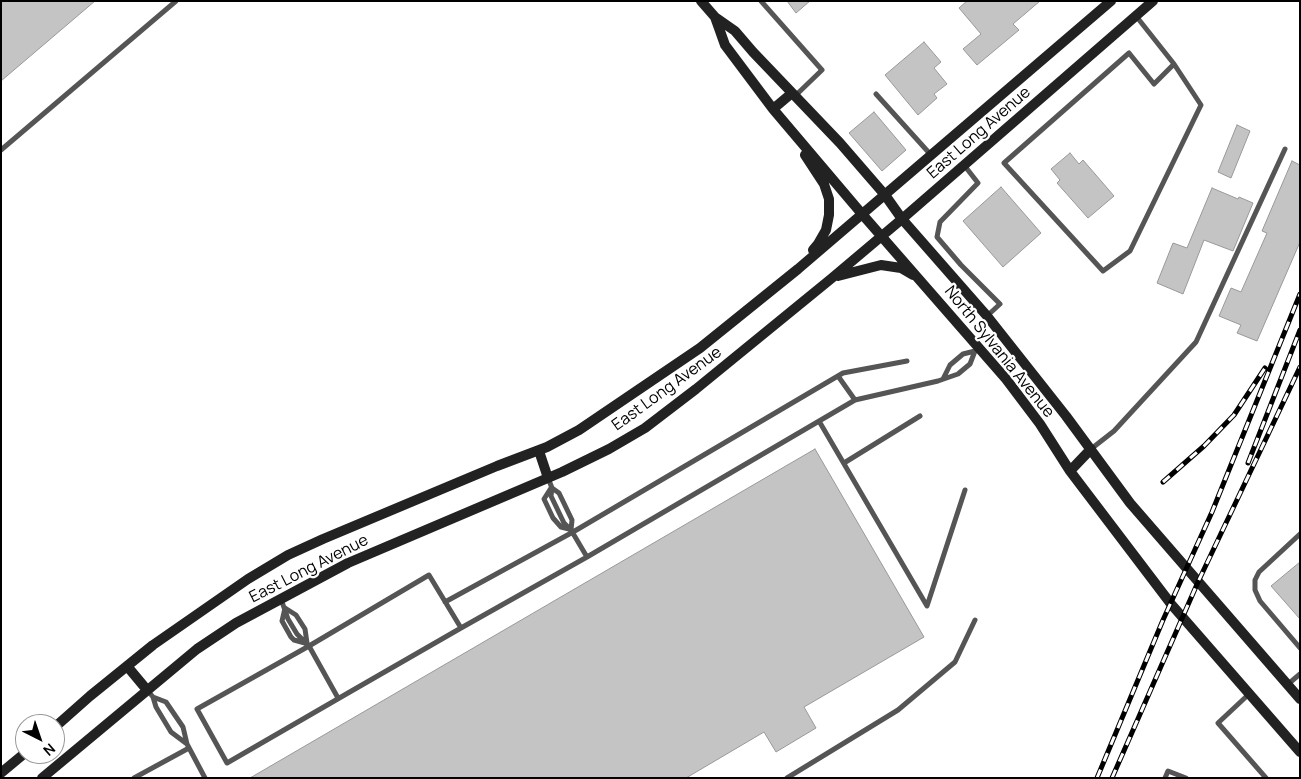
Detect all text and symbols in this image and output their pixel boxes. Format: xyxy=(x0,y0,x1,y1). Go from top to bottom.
street label: East Long Avenue xyxy=(923,83,1035,183)
street label: North Sylvania Avenue xyxy=(940,282,1058,422)
street label: East Long Avenue xyxy=(609,343,725,435)
street label: East Long Avenue xyxy=(246,531,372,607)
north arrow xyxy=(15,714,65,764)
text: N xyxy=(39,739,60,760)

